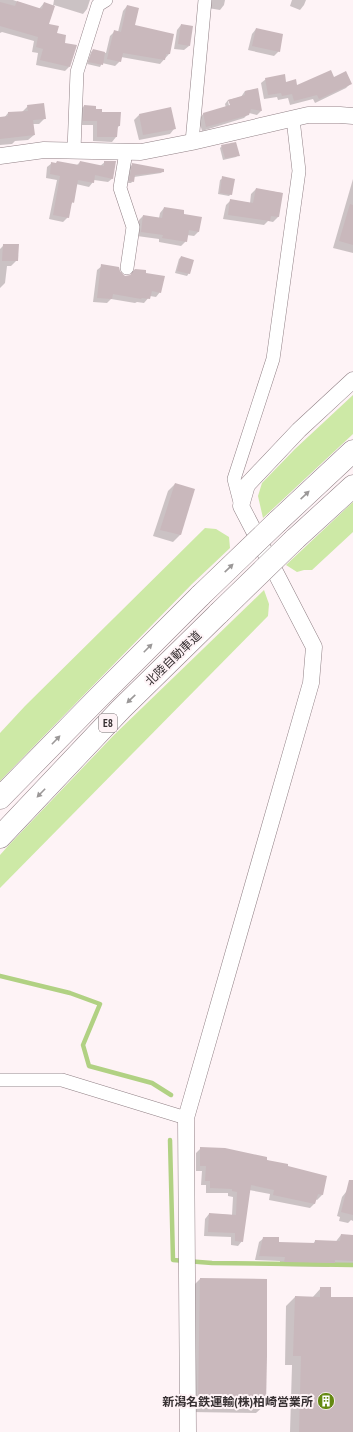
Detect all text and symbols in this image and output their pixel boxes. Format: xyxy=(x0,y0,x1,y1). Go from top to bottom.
one-way arrow xyxy=(301,491,310,500)
one-way arrow xyxy=(224,563,234,573)
street label: 北陸自動車道 xyxy=(142,628,204,688)
one-way arrow xyxy=(143,643,153,653)
one-way arrow xyxy=(126,694,136,704)
road number: E8 xyxy=(99,714,117,732)
one-way arrow xyxy=(52,735,61,745)
one-way arrow xyxy=(36,788,46,798)
building icon: 新潟名鉄運輸(株)柏崎営業所 xyxy=(316,1391,336,1411)
place label: 新潟名鉄運輸(株)柏崎営業所 xyxy=(162,1394,313,1409)

